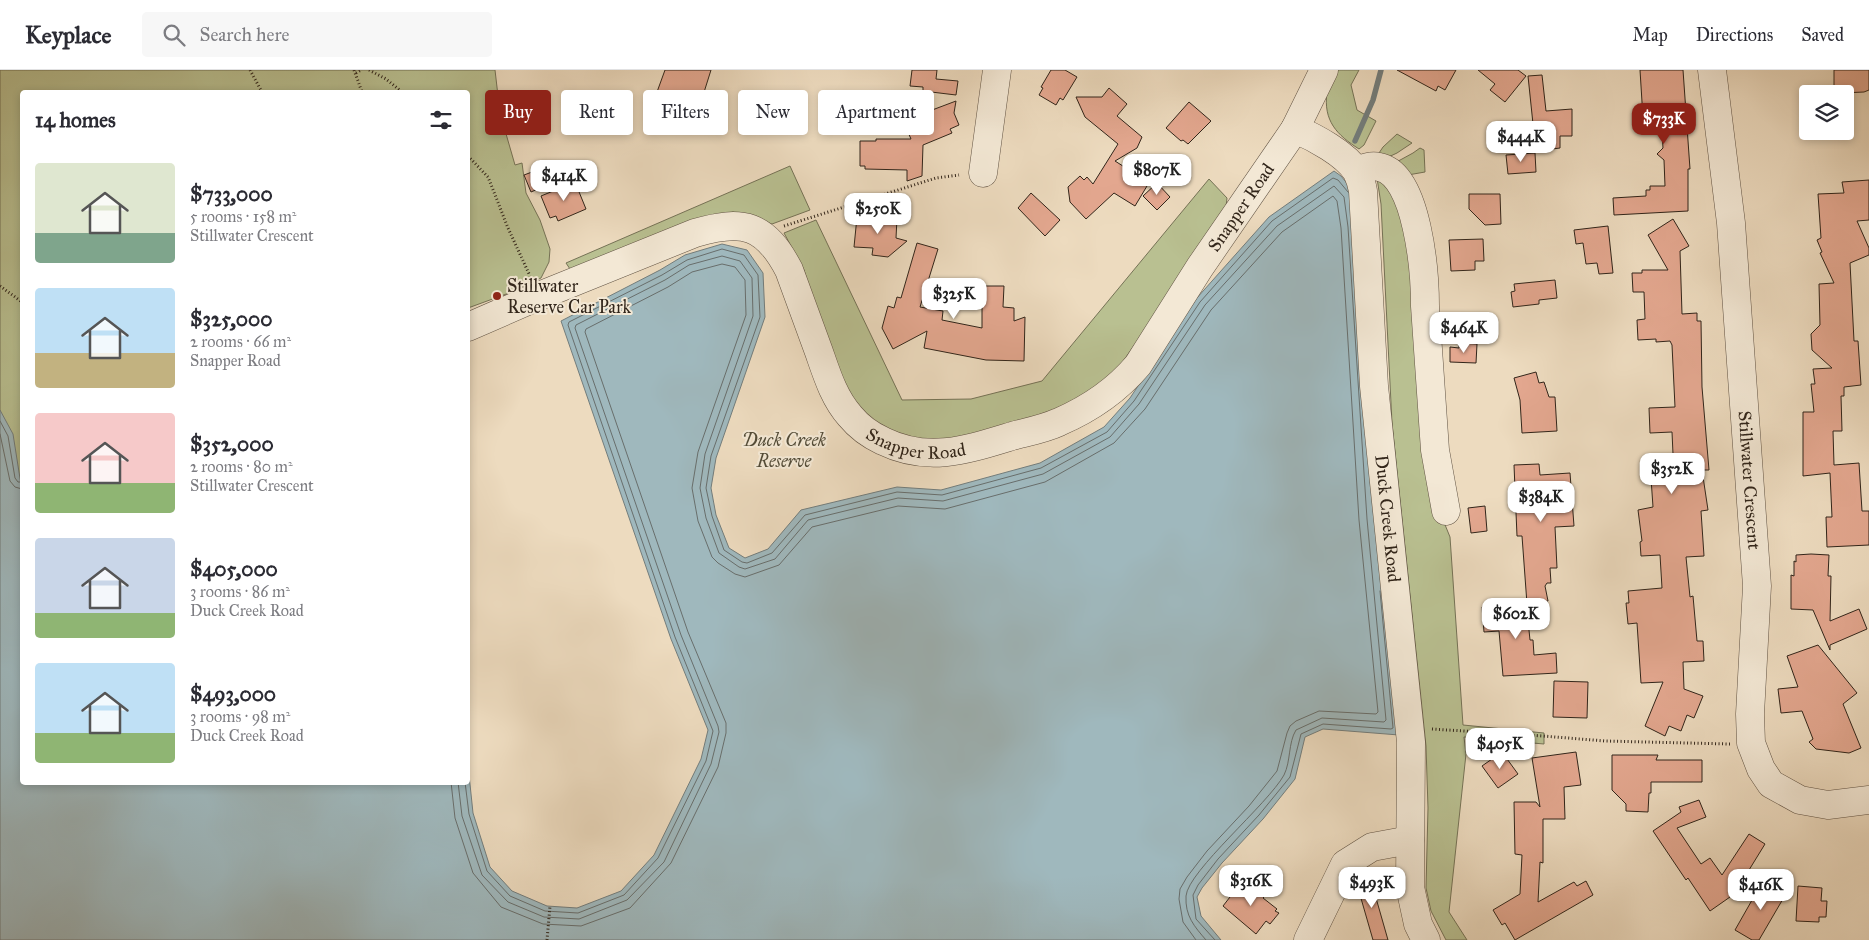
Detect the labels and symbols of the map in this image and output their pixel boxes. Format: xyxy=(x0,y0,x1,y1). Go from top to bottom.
pin: $733K xyxy=(1629,102,1699,145)
pin: $444K xyxy=(1486,121,1556,163)
pin: $807K xyxy=(1122,154,1192,196)
street label: Snapper Road xyxy=(1203,159,1279,256)
pin: $414K xyxy=(529,160,599,202)
pin: $250K xyxy=(843,192,913,235)
place label: Stillwater Reserve Car Park xyxy=(507,275,632,318)
pin: $325K xyxy=(919,278,989,320)
marker: Stillwater Reserve Car Park xyxy=(491,290,503,302)
pin: $464K xyxy=(1429,312,1499,354)
street label: Stillwater Crescent xyxy=(1733,410,1765,551)
street label: Snapper Road xyxy=(862,423,968,464)
park label: Duck Creek Reserve xyxy=(742,429,826,472)
pin: $352K xyxy=(1637,452,1707,495)
street label: Duck Creek Road xyxy=(1370,454,1405,583)
pin: $384K xyxy=(1506,480,1576,523)
pin: $602K xyxy=(1481,598,1551,640)
pin: $405K xyxy=(1465,728,1535,770)
pin: $316K xyxy=(1216,864,1286,907)
pin: $493K xyxy=(1337,866,1407,909)
pin: $416K xyxy=(1726,868,1796,911)

